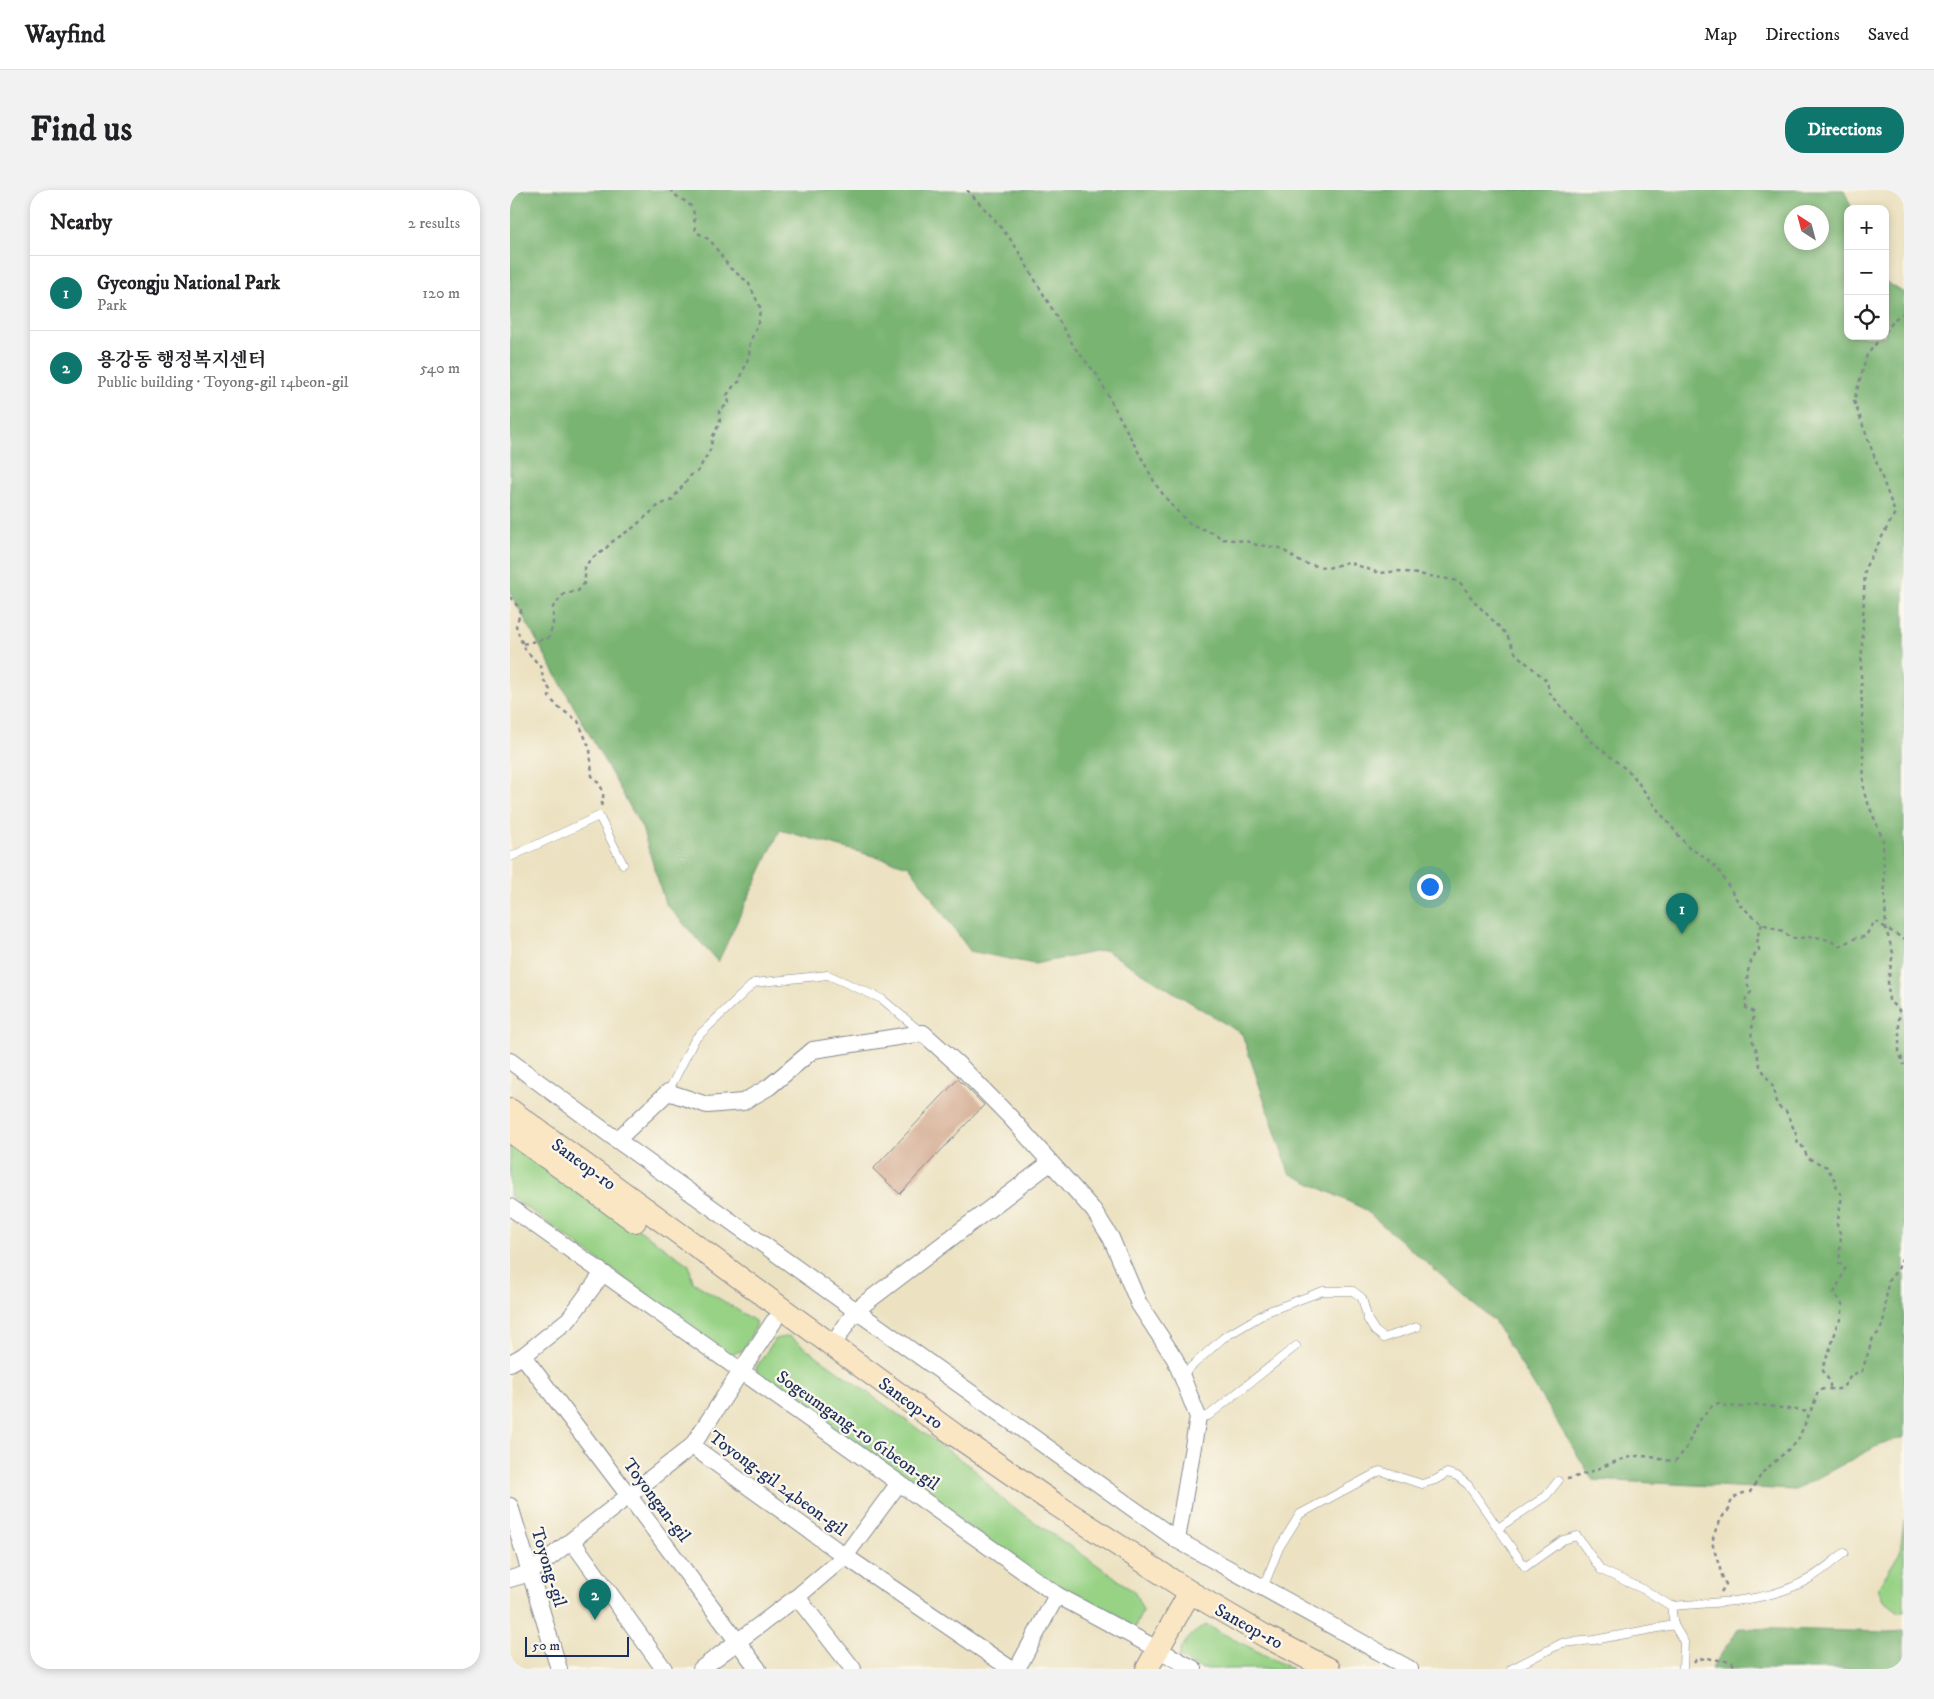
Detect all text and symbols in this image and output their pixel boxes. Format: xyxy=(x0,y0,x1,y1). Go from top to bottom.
text: Wayfind xyxy=(25,20,105,50)
text: Map xyxy=(1704,24,1737,46)
text: Directions xyxy=(1765,24,1840,46)
text: Saved xyxy=(1868,24,1909,46)
button: Directions xyxy=(1785,107,1904,153)
text: Find us xyxy=(30,108,132,152)
north arrow xyxy=(1784,205,1829,250)
map controls xyxy=(1844,205,1889,340)
button: + xyxy=(1844,205,1889,250)
text: Nearby xyxy=(50,210,112,236)
text: 2 results xyxy=(408,213,460,233)
button: − xyxy=(1844,250,1889,295)
text: Gyeongju National Park xyxy=(97,272,280,295)
text: 1 xyxy=(63,283,69,303)
text: 120 m xyxy=(422,283,460,303)
text: Park xyxy=(97,295,127,315)
button: locate xyxy=(1844,295,1889,340)
text: 용강동 행정복지센터 xyxy=(97,349,266,372)
text: 2 xyxy=(62,358,70,378)
text: 540 m xyxy=(420,358,460,378)
text: Public building · Toyong-gil 14beon-gil xyxy=(97,372,349,392)
your location xyxy=(1417,874,1443,900)
pin: 1 xyxy=(1666,893,1698,934)
street label: Saneop-ro xyxy=(547,1134,620,1196)
street label: Sogeumgang-ro 61beon-gil xyxy=(772,1366,944,1496)
street label: Saneop-ro xyxy=(874,1373,947,1435)
street label: Toyong-gil 24beon-gil xyxy=(704,1426,851,1542)
street label: Toyongan-gil xyxy=(618,1454,695,1547)
street label: Toyong-gil xyxy=(526,1525,571,1610)
pin: 2 xyxy=(579,1579,611,1620)
street label: Saneop-ro xyxy=(1211,1599,1287,1655)
scale bar xyxy=(525,1634,629,1657)
text: 50 m xyxy=(532,1637,560,1655)

